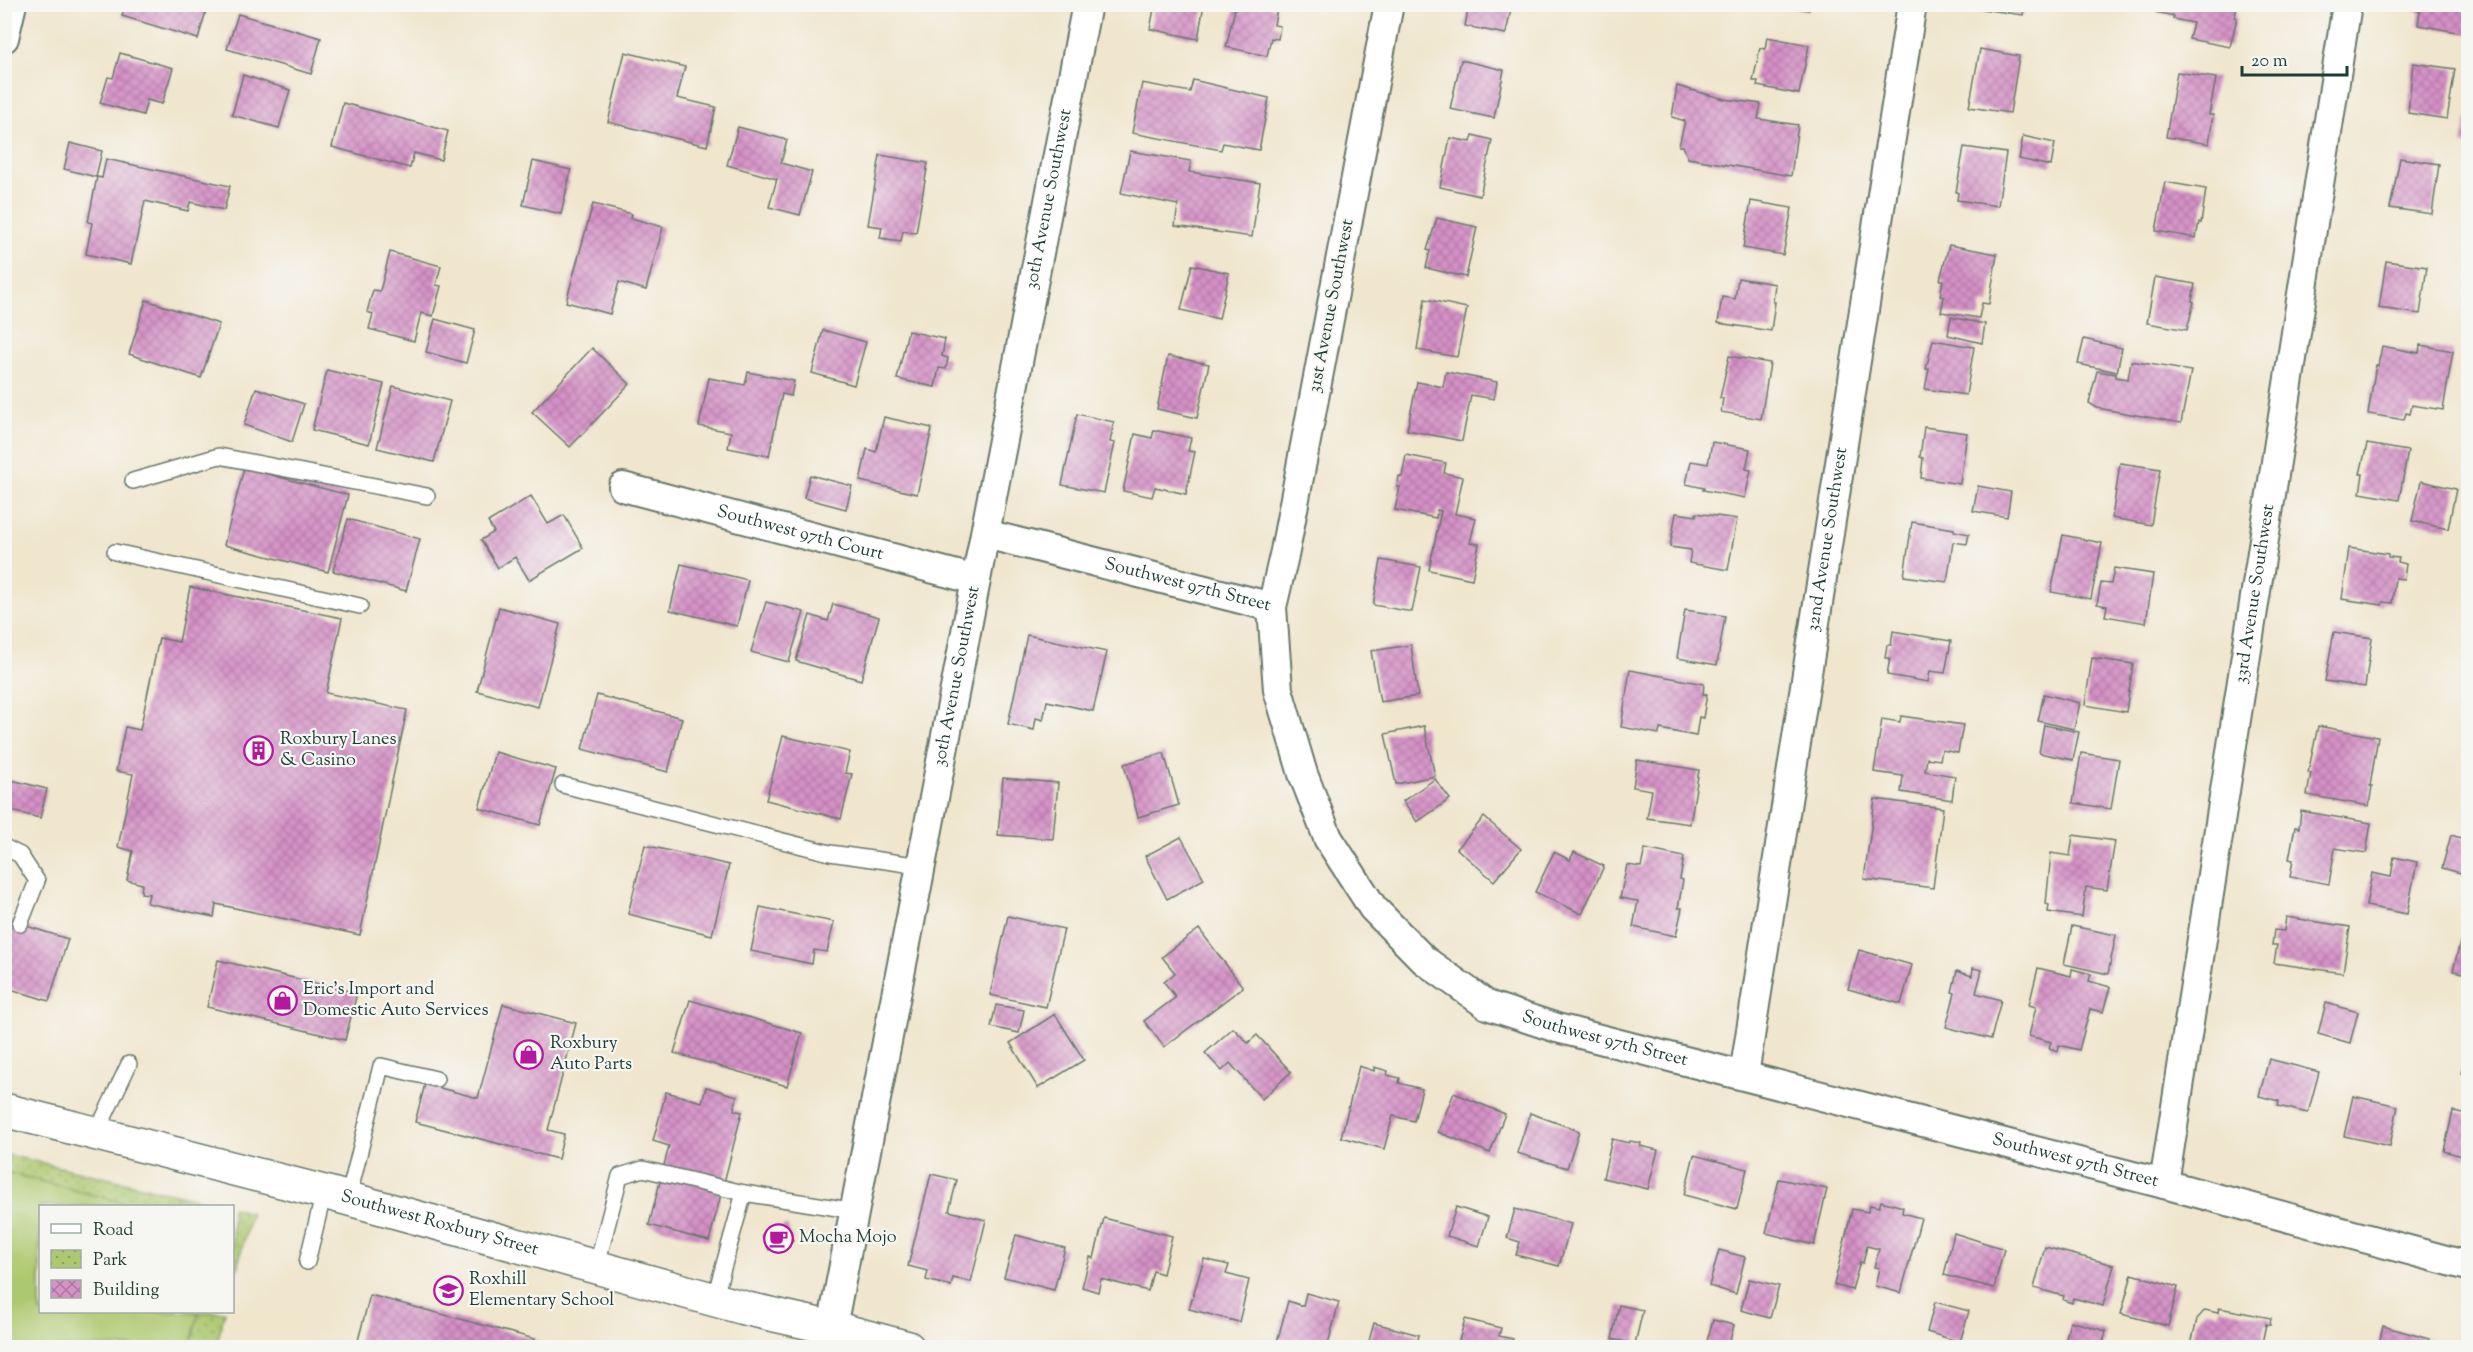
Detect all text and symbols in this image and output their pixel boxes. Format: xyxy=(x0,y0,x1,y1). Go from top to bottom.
scale bar xyxy=(2242,39,2347,77)
text: 20 m xyxy=(2251,49,2288,75)
street label: 30th Avenue Southwest xyxy=(1019,107,1079,292)
street label: 31st Avenue Southwest xyxy=(1302,217,1362,395)
street label: 32nd Avenue Southwest xyxy=(1801,445,1855,634)
street label: Southwest 97th Court xyxy=(714,499,886,568)
street label: 33rd Avenue Southwest xyxy=(2229,502,2282,686)
street label: Southwest 97th Street xyxy=(1102,552,1273,619)
street label: 30th Avenue Southwest xyxy=(927,584,988,769)
place label: Roxbury Lanes & Casino xyxy=(280,727,397,774)
building icon: Roxbury Lanes & Casino xyxy=(243,734,275,766)
place label: Eric's Import and Domestic Auto Services xyxy=(303,977,489,1024)
shop icon: Eric's Import and Domestic Auto Services xyxy=(266,984,298,1016)
street label: Southwest 97th Street xyxy=(1518,1004,1690,1074)
place label: Roxbury Auto Parts xyxy=(550,1031,632,1078)
shop icon: Roxbury Auto Parts xyxy=(513,1038,545,1070)
street label: Southwest 97th Street xyxy=(1989,1127,2161,1195)
street label: Southwest Roxbury Street xyxy=(338,1184,541,1263)
legend xyxy=(39,1205,234,1313)
text: Road xyxy=(93,1218,133,1244)
cafe icon: Mocha Mojo xyxy=(762,1222,794,1254)
place label: Mocha Mojo xyxy=(799,1225,897,1251)
text: Park xyxy=(93,1248,128,1274)
place label: Roxhill Elementary School xyxy=(469,1267,614,1314)
school or university icon: Roxhill Elementary School xyxy=(432,1274,464,1306)
text: Building xyxy=(93,1278,159,1304)

